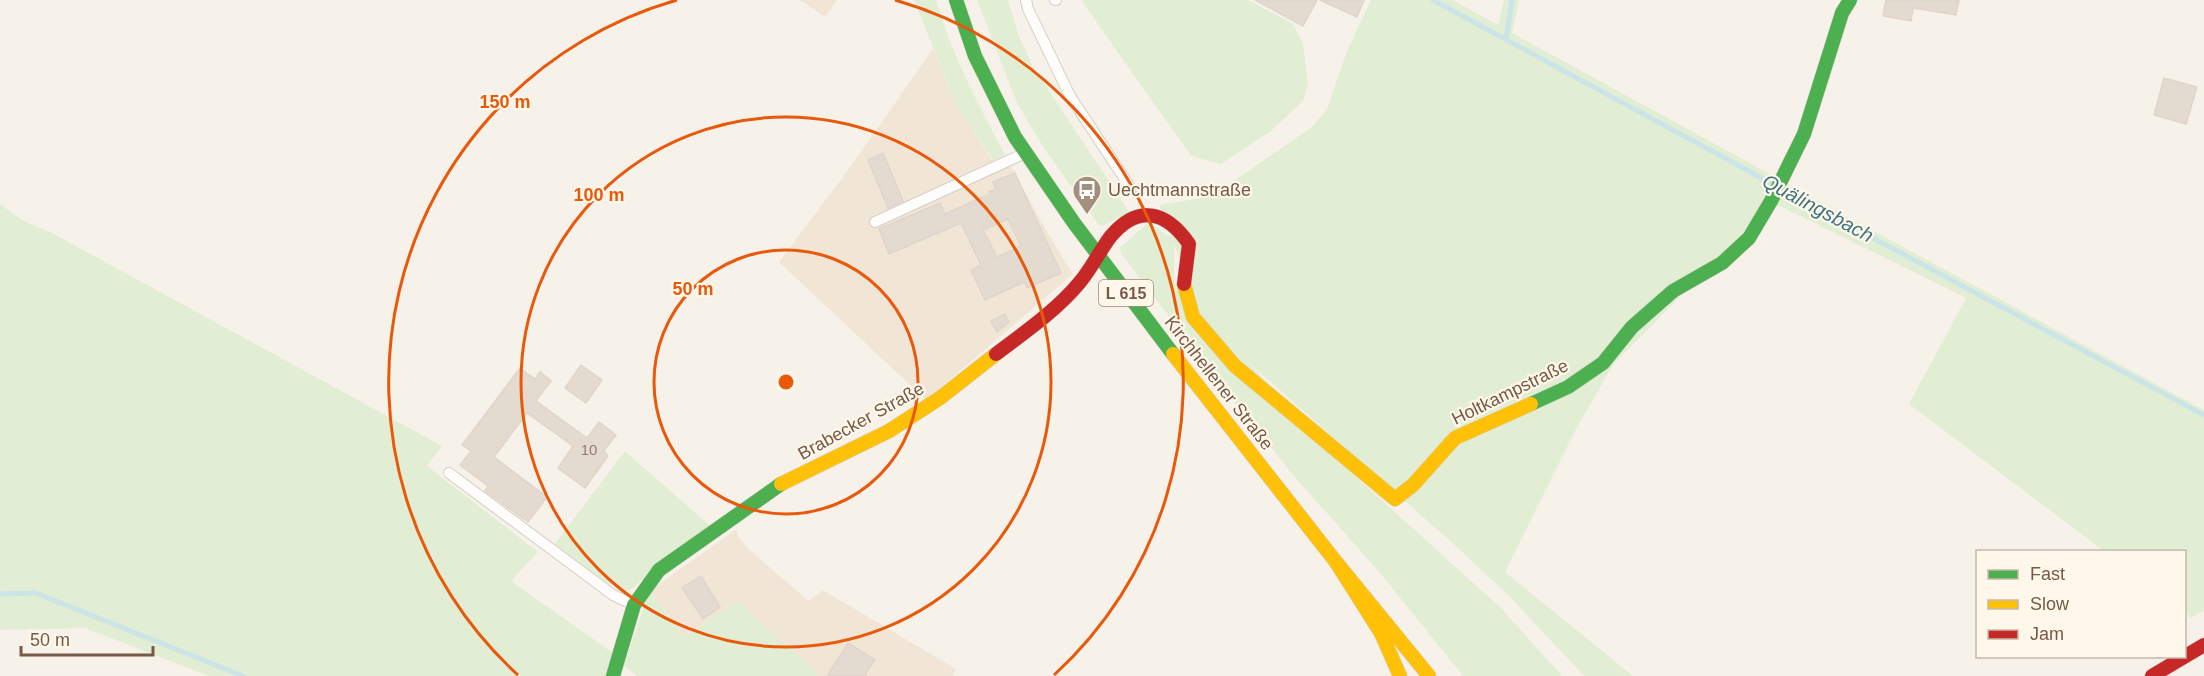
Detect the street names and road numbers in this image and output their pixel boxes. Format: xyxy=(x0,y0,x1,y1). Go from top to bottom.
road number: L 615 xyxy=(1099,280,1153,306)
street label: Kirchhellener Straße xyxy=(1161,312,1277,454)
street label: Holtkampstraße xyxy=(1449,355,1571,429)
street label: Brabecker Straße xyxy=(794,378,928,464)

